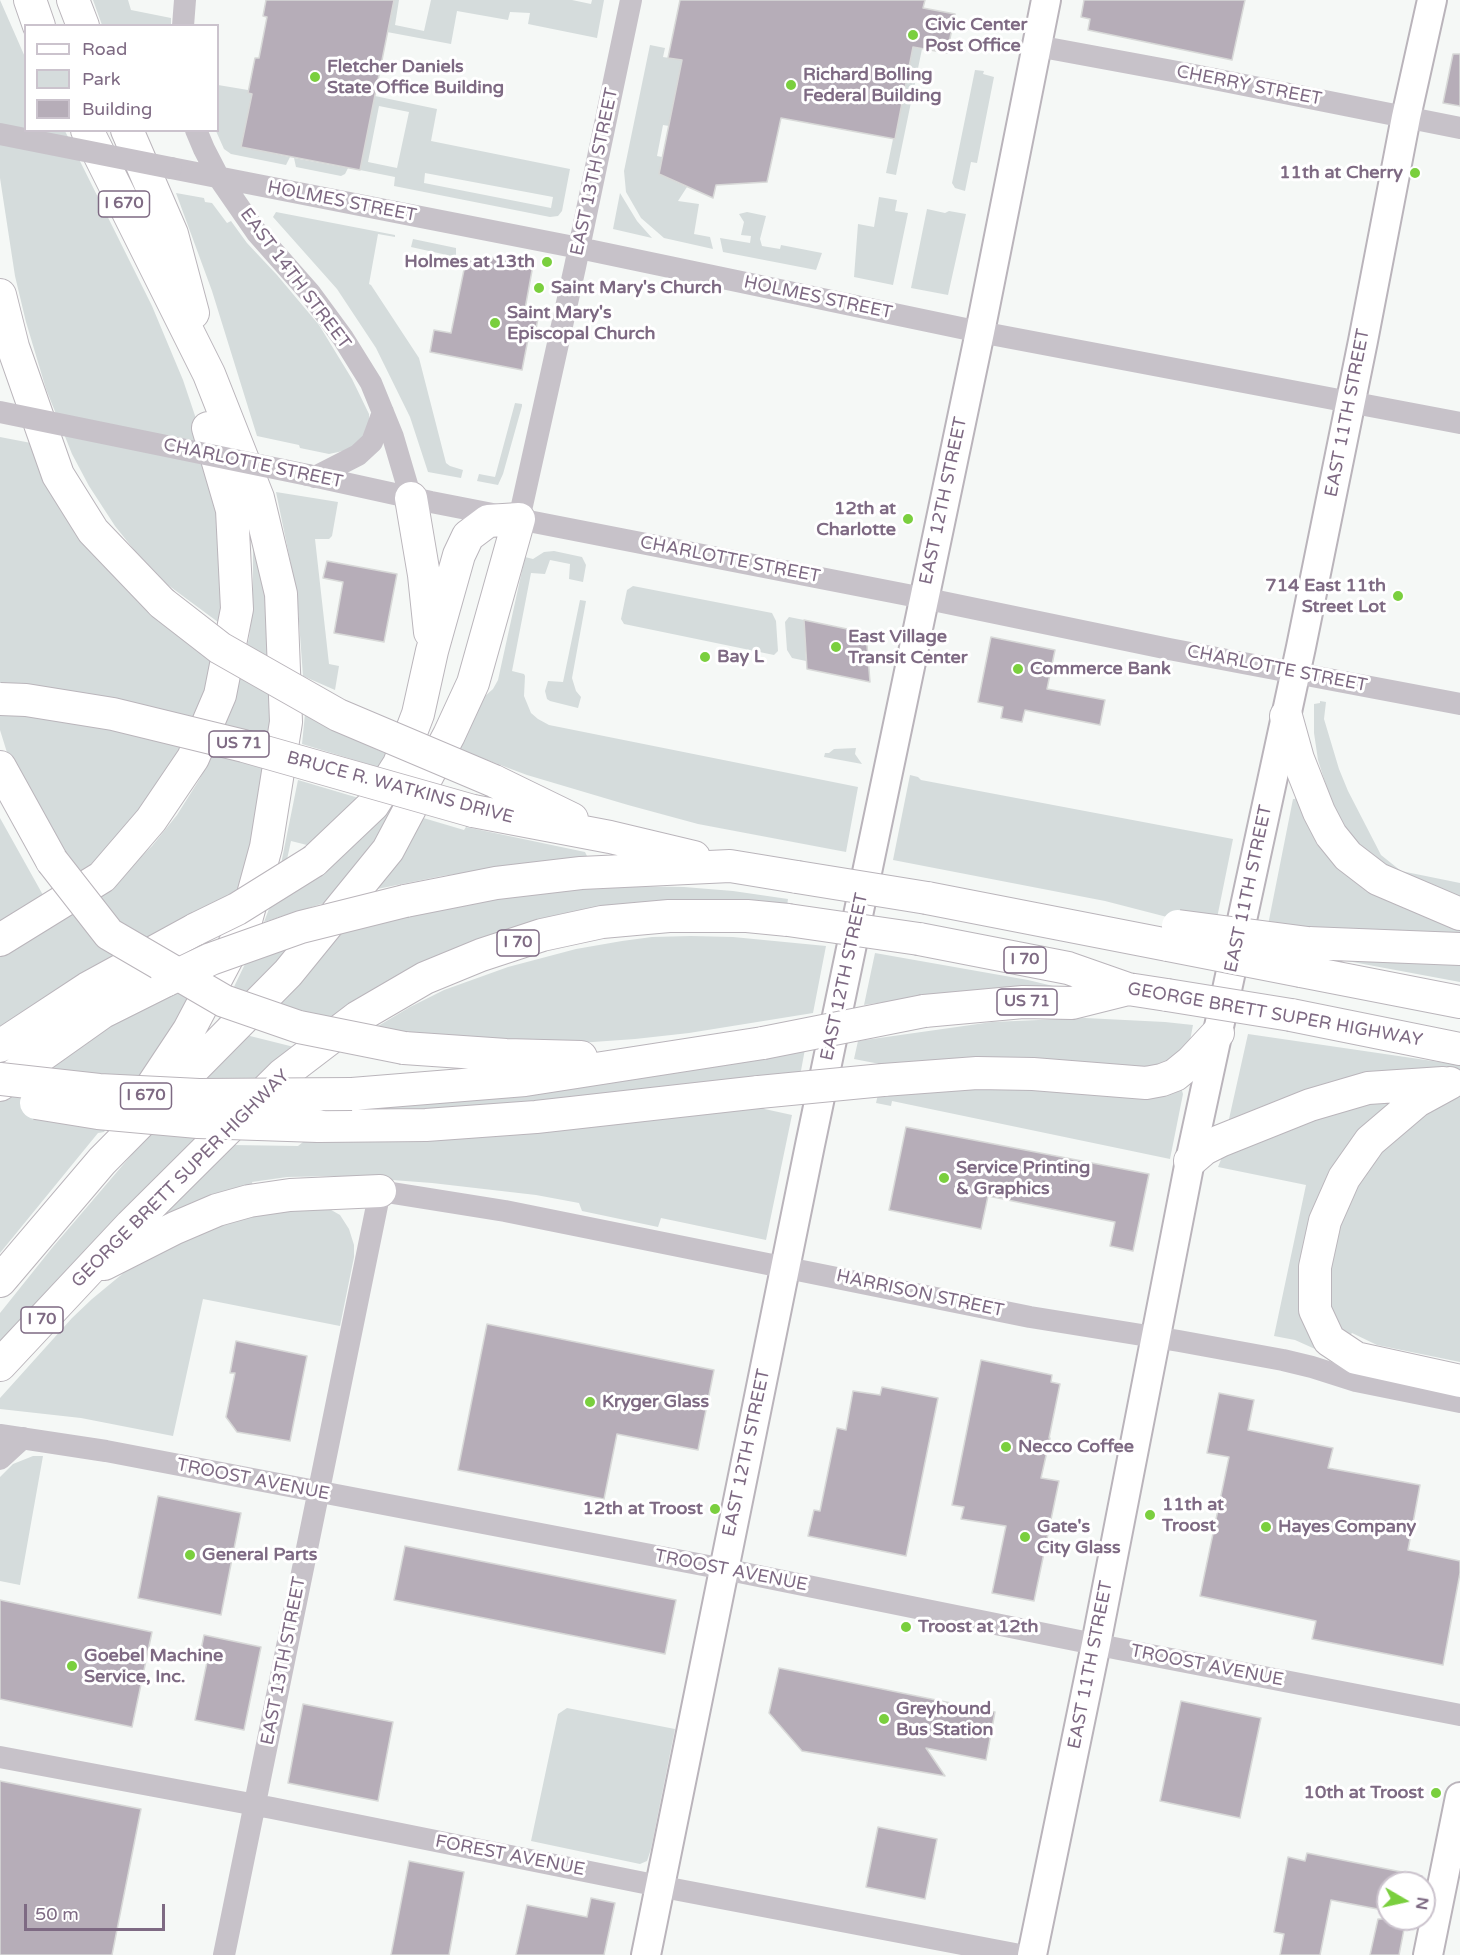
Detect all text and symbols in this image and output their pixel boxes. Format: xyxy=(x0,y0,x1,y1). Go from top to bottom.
place label: Civic Center Post Office xyxy=(925,14,1027,57)
legend xyxy=(24,24,219,132)
marker: Civic Center Post Office xyxy=(906,28,920,42)
text: Road xyxy=(82,38,127,60)
place label: Fletcher Daniels State Office Building xyxy=(327,56,504,98)
street label: CHERRY STREET xyxy=(1175,61,1323,111)
place label: Richard Bolling Federal Building xyxy=(803,64,942,106)
text: Park xyxy=(82,68,120,90)
marker: Fletcher Daniels State Office Building xyxy=(308,70,322,84)
marker: Richard Bolling Federal Building xyxy=(784,78,798,92)
street label: EAST 13TH STREET xyxy=(567,86,623,258)
text: Building xyxy=(82,98,152,120)
place label: 11th at Cherry xyxy=(1279,162,1403,184)
marker: 11th at Cherry xyxy=(1408,166,1422,180)
street label: HOLMES STREET xyxy=(266,177,418,227)
road number: I 670 xyxy=(98,191,150,217)
street label: EAST 14TH STREET xyxy=(235,204,355,354)
place label: Holmes at 13th xyxy=(404,251,535,273)
marker: Holmes at 13th xyxy=(540,255,554,269)
street label: HOLMES STREET xyxy=(742,272,894,324)
place label: Saint Mary's Church xyxy=(551,277,722,299)
marker: Saint Mary's Church xyxy=(532,281,546,295)
place label: Saint Mary's Episcopal Church xyxy=(507,302,655,344)
marker: Saint Mary's Episcopal Church xyxy=(488,316,502,330)
street label: EAST 11TH STREET xyxy=(1321,327,1375,499)
street label: EAST 12TH STREET xyxy=(916,415,972,587)
street label: CHARLOTTE STREET xyxy=(161,434,345,494)
place label: 12th at Charlotte xyxy=(816,498,896,540)
marker: 12th at Charlotte xyxy=(901,512,915,526)
street label: CHARLOTTE STREET xyxy=(638,532,822,588)
place label: 714 East 11th Street Lot xyxy=(1265,575,1386,618)
marker: 714 East 11th Street Lot xyxy=(1391,589,1405,603)
place label: East Village Transit Center xyxy=(848,626,968,668)
marker: East Village Transit Center xyxy=(829,640,843,654)
street label: CHARLOTTE STREET xyxy=(1185,641,1369,697)
place label: Bay L xyxy=(717,646,764,668)
marker: Bay L xyxy=(698,650,712,664)
place label: Commerce Bank xyxy=(1030,658,1171,680)
marker: Commerce Bank xyxy=(1011,662,1025,676)
road number: US 71 xyxy=(209,731,269,757)
street label: BRUCE R. WATKINS DRIVE xyxy=(284,747,516,829)
street label: EAST 11TH STREET xyxy=(1221,803,1277,975)
street label: EAST 12TH STREET xyxy=(817,891,873,1063)
road number: I 70 xyxy=(497,930,539,956)
road number: I 70 xyxy=(1004,947,1046,973)
street label: GEORGE BRETT SUPER HIGHWAY xyxy=(1126,978,1424,1052)
road number: US 71 xyxy=(997,989,1057,1015)
street label: GEORGE BRETT SUPER HIGHWAY xyxy=(68,1066,294,1292)
road number: I 670 xyxy=(120,1083,172,1109)
place label: Service Printing & Graphics xyxy=(956,1157,1090,1200)
marker: Service Printing & Graphics xyxy=(937,1171,951,1185)
street label: HARRISON STREET xyxy=(834,1266,1006,1322)
road number: I 70 xyxy=(21,1307,63,1333)
street label: EAST 12TH STREET xyxy=(719,1367,775,1539)
place label: Kryger Glass xyxy=(602,1391,709,1413)
marker: Kryger Glass xyxy=(583,1395,597,1409)
place label: Necco Coffee xyxy=(1018,1436,1134,1458)
marker: Necco Coffee xyxy=(999,1440,1013,1454)
street label: TROOST AVENUE xyxy=(175,1455,331,1505)
place label: 11th at Troost xyxy=(1162,1494,1224,1537)
place label: 12th at Troost xyxy=(583,1498,703,1520)
marker: 12th at Troost xyxy=(708,1502,722,1516)
marker: 11th at Troost xyxy=(1143,1508,1157,1522)
place label: Gate's City Glass xyxy=(1037,1516,1121,1558)
place label: Hayes Company xyxy=(1278,1516,1416,1538)
marker: Hayes Company xyxy=(1259,1520,1273,1534)
marker: Gate's City Glass xyxy=(1018,1530,1032,1544)
place label: General Parts xyxy=(202,1544,317,1566)
street label: TROOST AVENUE xyxy=(653,1546,809,1596)
marker: General Parts xyxy=(183,1548,197,1562)
street label: EAST 13TH STREET xyxy=(257,1575,311,1747)
street label: EAST 11TH STREET xyxy=(1064,1579,1118,1751)
place label: Troost at 12th xyxy=(918,1616,1038,1638)
marker: Troost at 12th xyxy=(899,1620,913,1634)
street label: TROOST AVENUE xyxy=(1129,1641,1285,1691)
place label: Goebel Machine Service, Inc. xyxy=(84,1645,223,1688)
marker: Goebel Machine Service, Inc. xyxy=(65,1659,79,1673)
place label: Greyhound Bus Station xyxy=(896,1698,993,1740)
marker: Greyhound Bus Station xyxy=(877,1712,891,1726)
place label: 10th at Troost xyxy=(1304,1782,1424,1804)
marker: 10th at Troost xyxy=(1429,1786,1443,1800)
street label: FOREST AVENUE xyxy=(433,1831,587,1881)
north arrow xyxy=(1376,1871,1436,1931)
scale bar xyxy=(27,1892,168,1930)
text: N xyxy=(1411,1896,1433,1911)
text: 50 m xyxy=(35,1903,79,1925)

